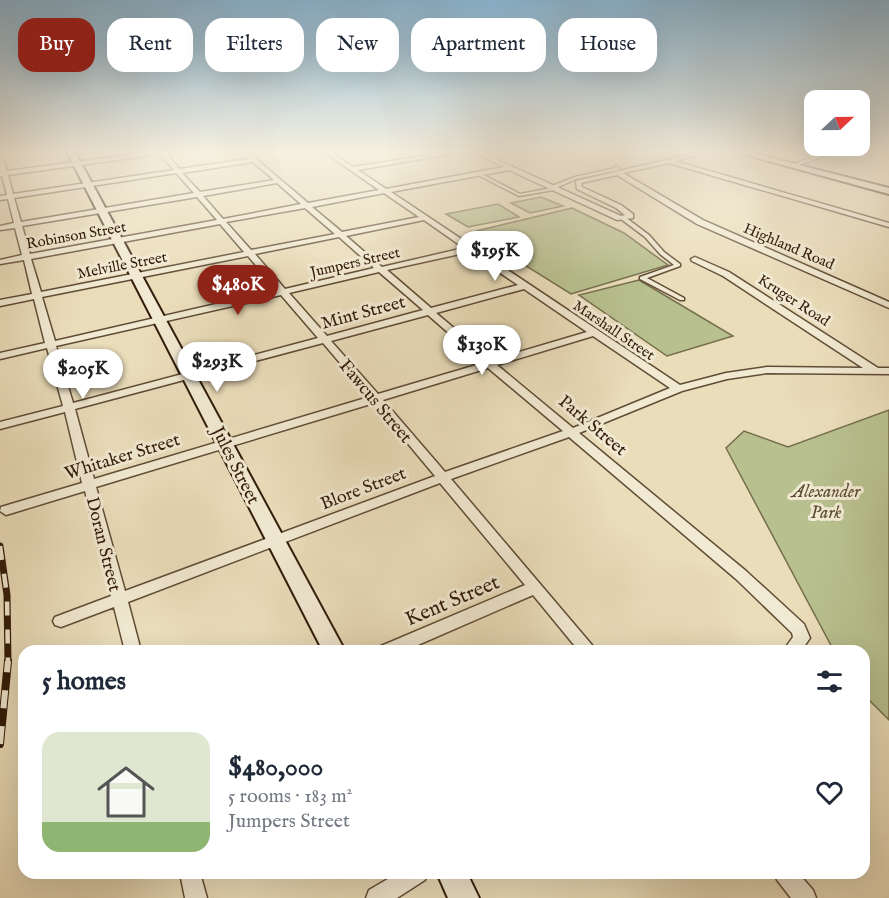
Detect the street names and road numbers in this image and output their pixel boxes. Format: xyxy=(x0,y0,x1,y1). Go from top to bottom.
street label: Robinson Street xyxy=(25,217,128,254)
street label: Highland Road xyxy=(741,219,838,275)
street label: Jumpers Street xyxy=(306,243,402,282)
street label: Melville Street xyxy=(76,247,169,284)
street label: Kruger Road xyxy=(754,270,834,331)
street label: Mint Street xyxy=(319,291,408,336)
street label: Marshall Street xyxy=(569,296,658,365)
street label: Fawcus Street xyxy=(333,355,417,449)
street label: Park Street xyxy=(553,391,631,462)
street label: Jules Street xyxy=(204,421,264,508)
street label: Whitaker Street xyxy=(62,429,183,486)
street label: Blore Street xyxy=(317,463,410,516)
street label: Doran Street xyxy=(80,495,125,594)
street label: Kent Street xyxy=(401,569,504,633)

